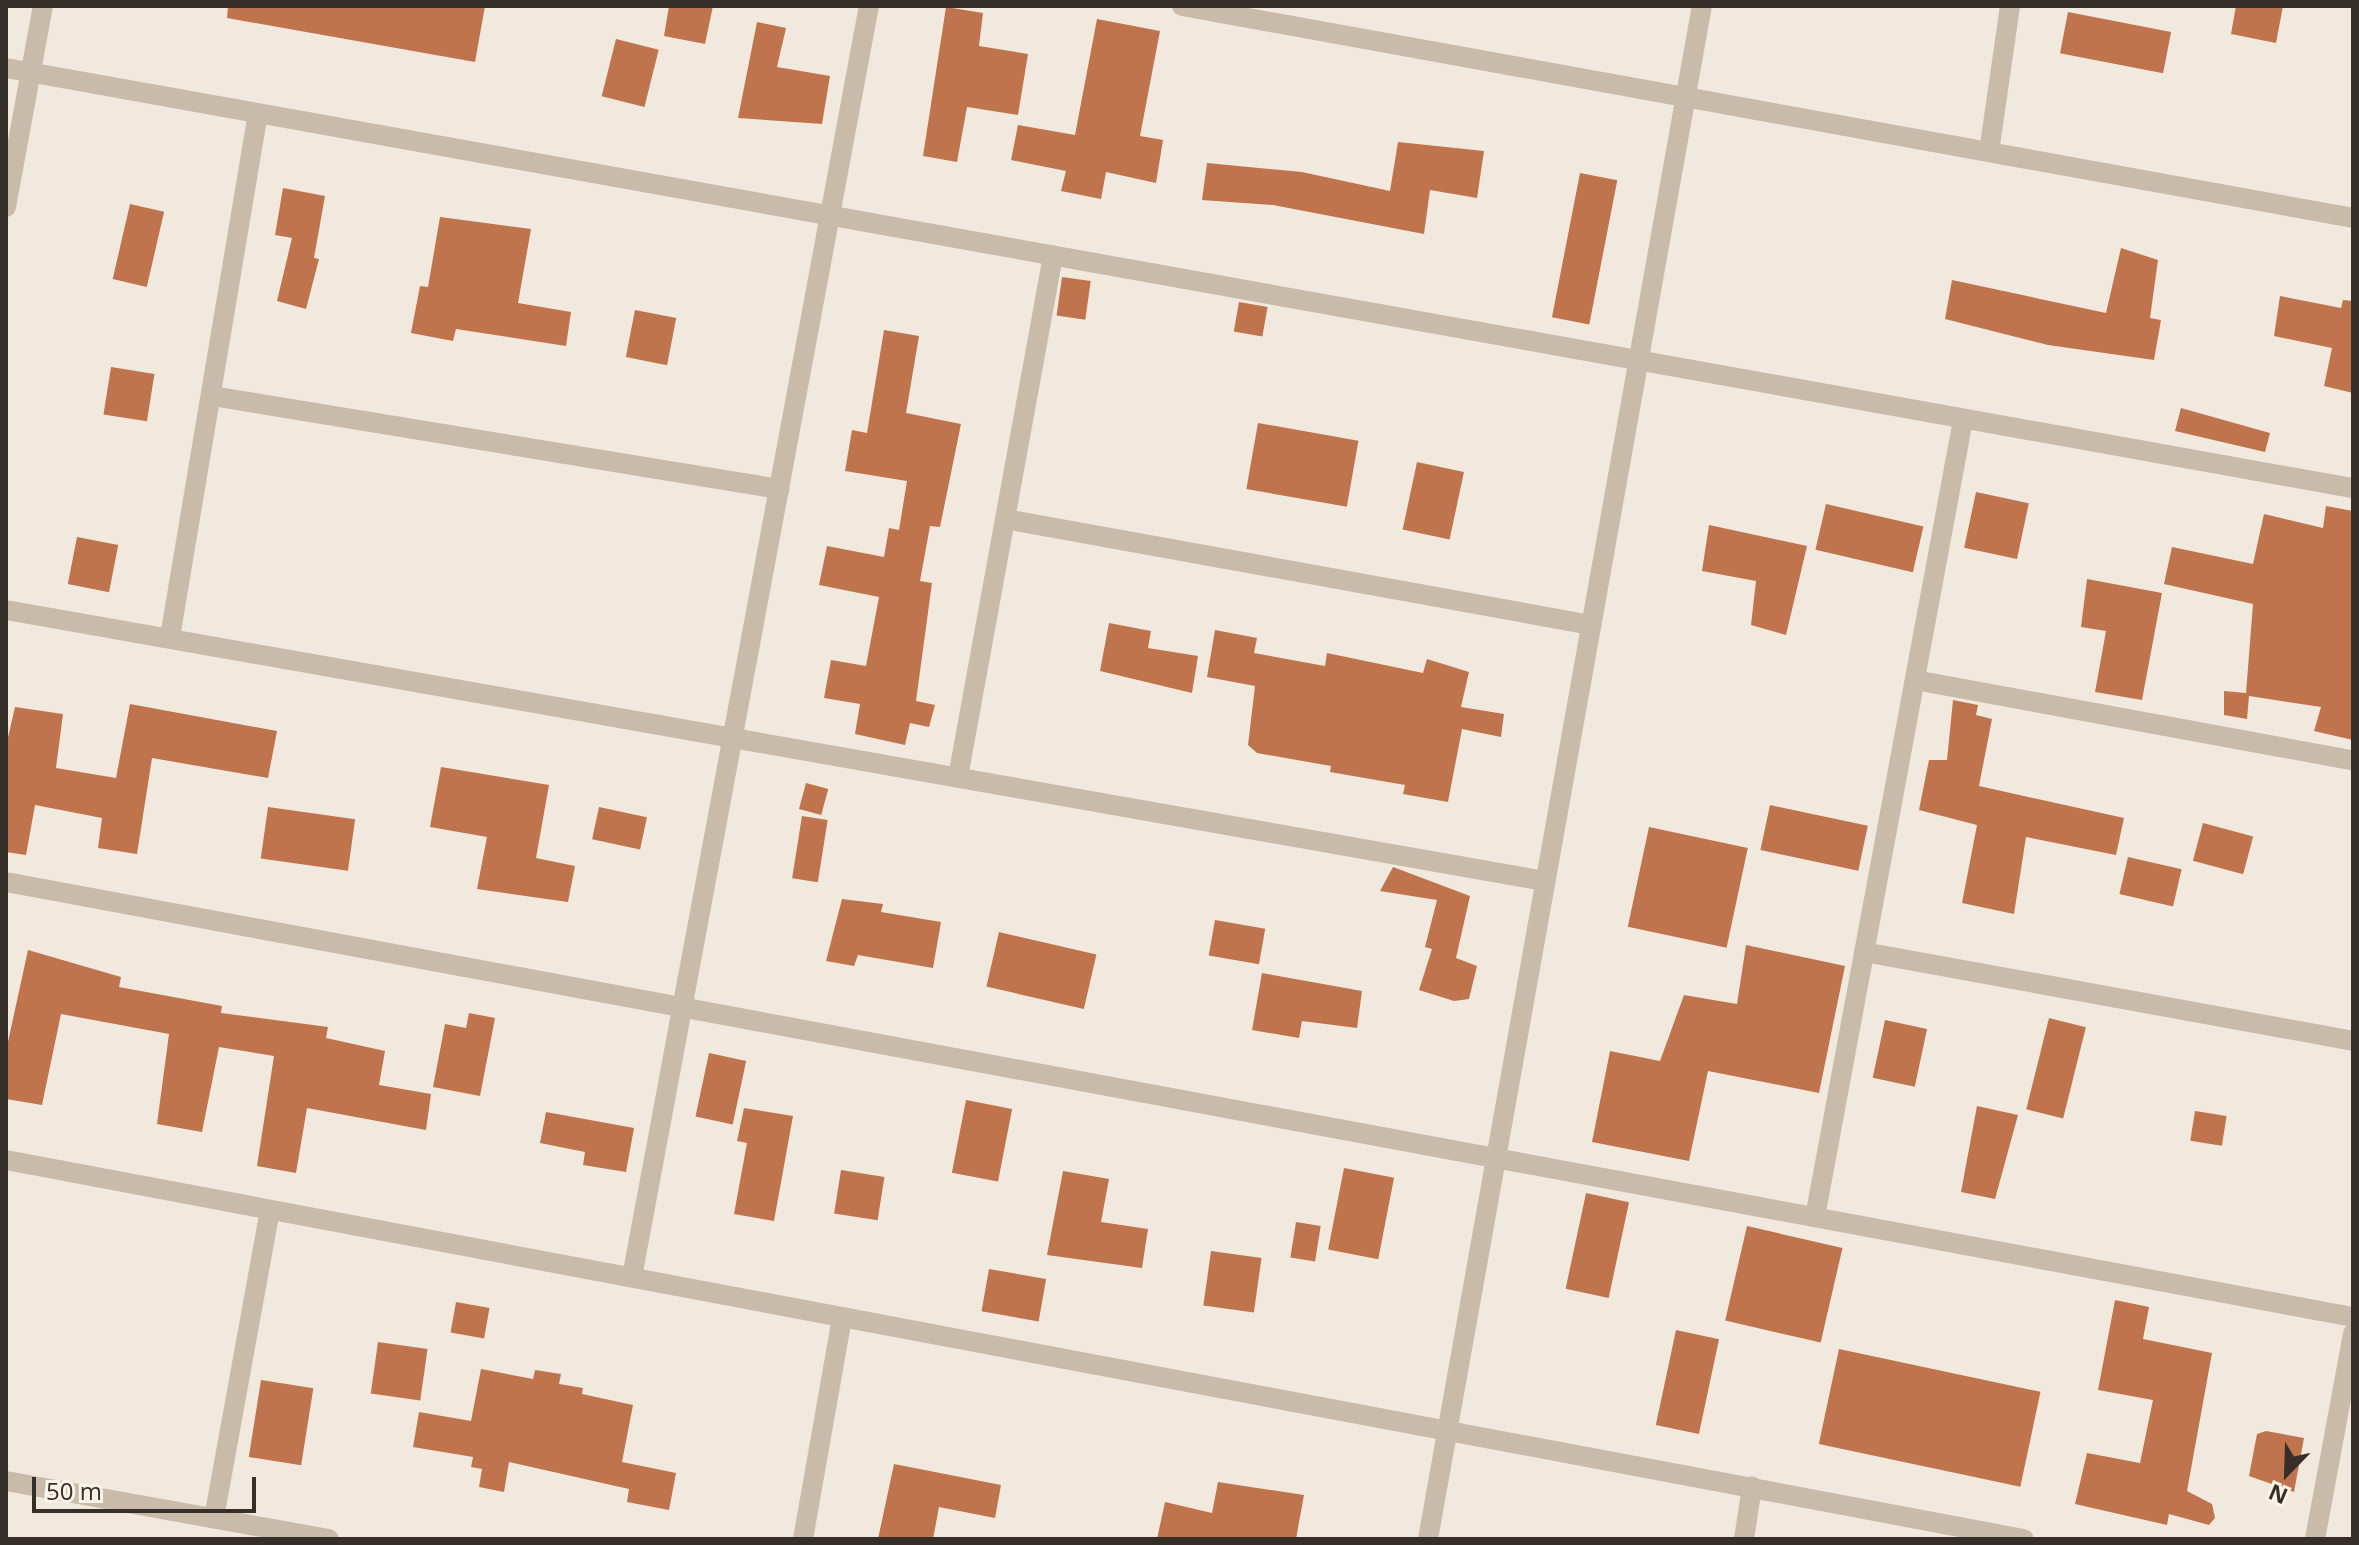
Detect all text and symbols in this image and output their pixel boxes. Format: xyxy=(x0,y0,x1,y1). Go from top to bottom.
north arrow xyxy=(2247,1433,2327,1513)
scale bar xyxy=(36,1461,260,1511)
text: 50 m xyxy=(46,1474,102,1507)
text: N xyxy=(2264,1478,2292,1512)

